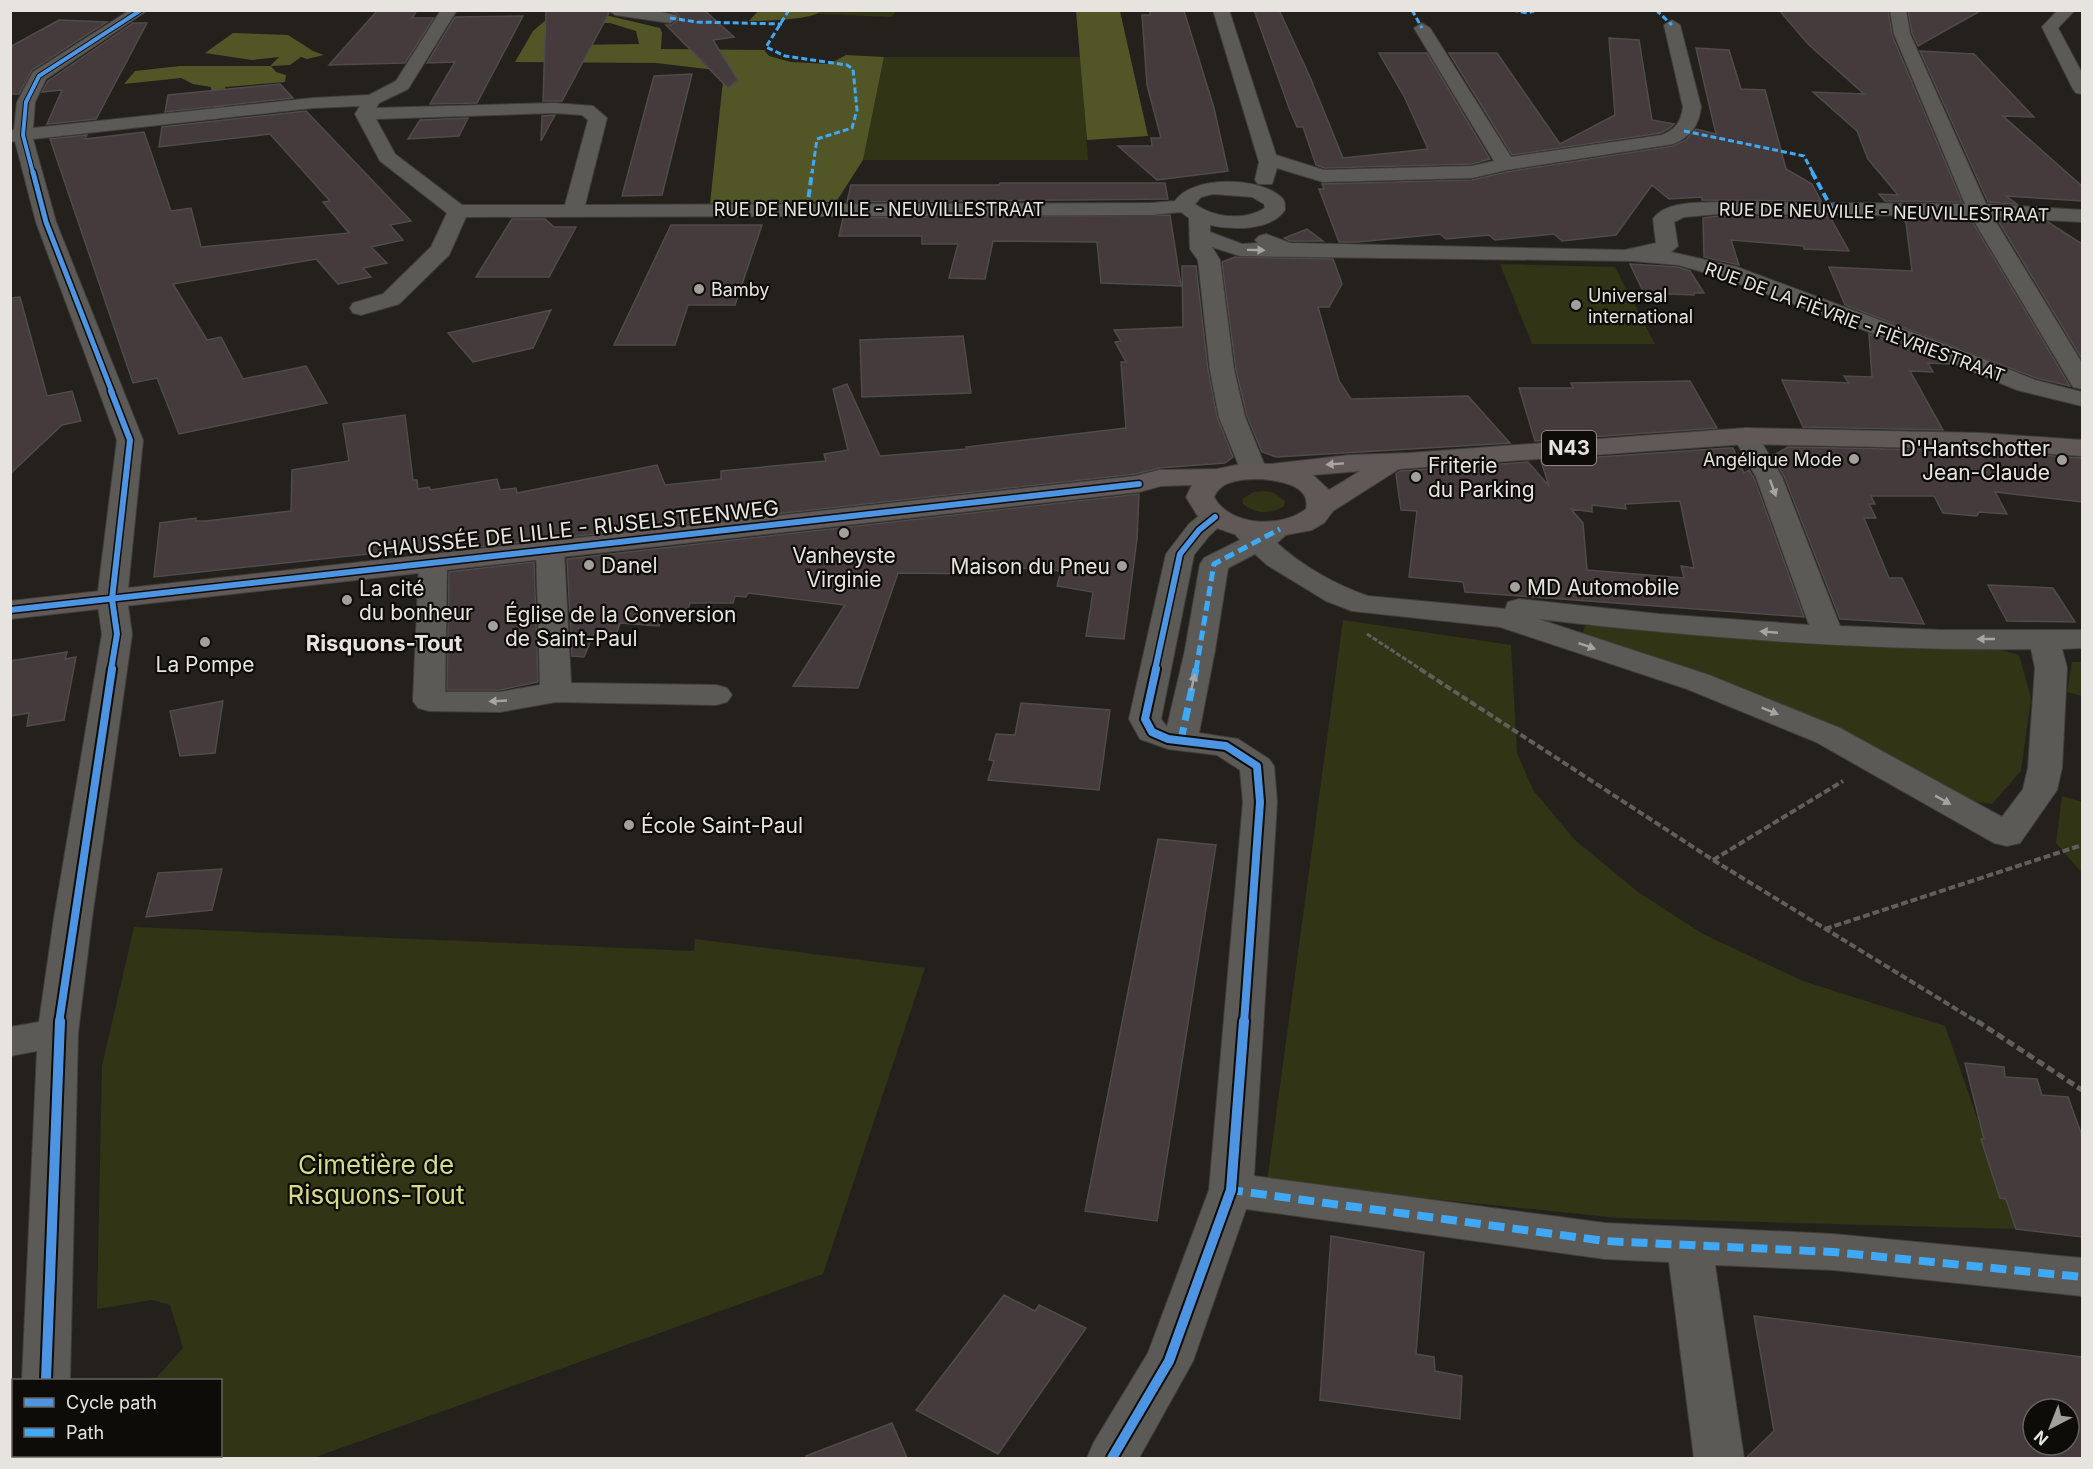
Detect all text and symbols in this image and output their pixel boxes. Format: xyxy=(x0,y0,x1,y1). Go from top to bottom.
street label: RUE DE NEUVILLE - NEUVILLESTRAAT xyxy=(714,199,1044,220)
street label: RUE DE NEUVILLE - NEUVILLESTRAAT xyxy=(1719,199,2049,225)
one-way arrow xyxy=(1246,245,1265,255)
street label: RUE DE LA FIÈVRIE - FIÈVRIESTRAAT xyxy=(1702,257,2008,386)
place label: Bamby xyxy=(711,279,769,300)
marker: Bamby xyxy=(692,282,706,296)
place label: Universal international xyxy=(1588,285,1693,327)
marker: Universal international xyxy=(1569,298,1583,312)
road number: N43 xyxy=(1542,431,1596,465)
place label: D'Hantschotter Jean-Claude xyxy=(1901,436,2050,485)
place label: Angélique Mode xyxy=(1703,449,1842,470)
marker: Angélique Mode xyxy=(1847,452,1861,466)
place label: Friterie du Parking xyxy=(1428,453,1535,502)
marker: D'Hantschotter Jean-Claude xyxy=(2055,453,2069,467)
one-way arrow xyxy=(1325,459,1344,469)
marker: Friterie du Parking xyxy=(1409,470,1423,484)
one-way arrow xyxy=(1768,479,1778,497)
street label: CHAUSSÉE DE LILLE - RIJSELSTEENWEG xyxy=(366,494,780,563)
marker: Vanheyste Virginie xyxy=(837,526,851,540)
place label: Vanheyste Virginie xyxy=(792,543,896,592)
place label: Danel xyxy=(601,553,658,578)
place label: Maison du Pneu xyxy=(951,554,1110,579)
marker: Danel xyxy=(582,558,596,572)
marker: Maison du Pneu xyxy=(1115,559,1129,573)
place label: MD Automobile xyxy=(1527,575,1679,600)
place label: La cité du bonheur xyxy=(359,576,473,625)
marker: MD Automobile xyxy=(1508,580,1522,594)
marker: La cité du bonheur xyxy=(340,593,354,607)
place label: Église de la Conversion de Saint-Paul xyxy=(505,601,736,651)
marker: Église de la Conversion de Saint-Paul xyxy=(486,619,500,633)
one-way arrow xyxy=(1760,627,1779,637)
district label: Risquons-Tout xyxy=(306,630,462,656)
one-way arrow xyxy=(1976,634,1995,644)
marker: La Pompe xyxy=(198,635,212,649)
one-way arrow xyxy=(1578,641,1596,651)
place label: La Pompe xyxy=(156,652,254,677)
one-way arrow xyxy=(1189,673,1198,692)
one-way arrow xyxy=(488,697,507,706)
one-way arrow xyxy=(1761,707,1779,716)
one-way arrow xyxy=(1935,795,1952,805)
place label: École Saint-Paul xyxy=(641,812,803,838)
marker: École Saint-Paul xyxy=(622,818,636,832)
park label: Cimetière de Risquons-Tout xyxy=(288,1149,465,1210)
legend xyxy=(12,1379,222,1457)
text: Cycle path xyxy=(66,1392,157,1413)
north arrow xyxy=(2021,1397,2081,1457)
text: Path xyxy=(66,1422,104,1443)
text: N xyxy=(2030,1427,2052,1450)

